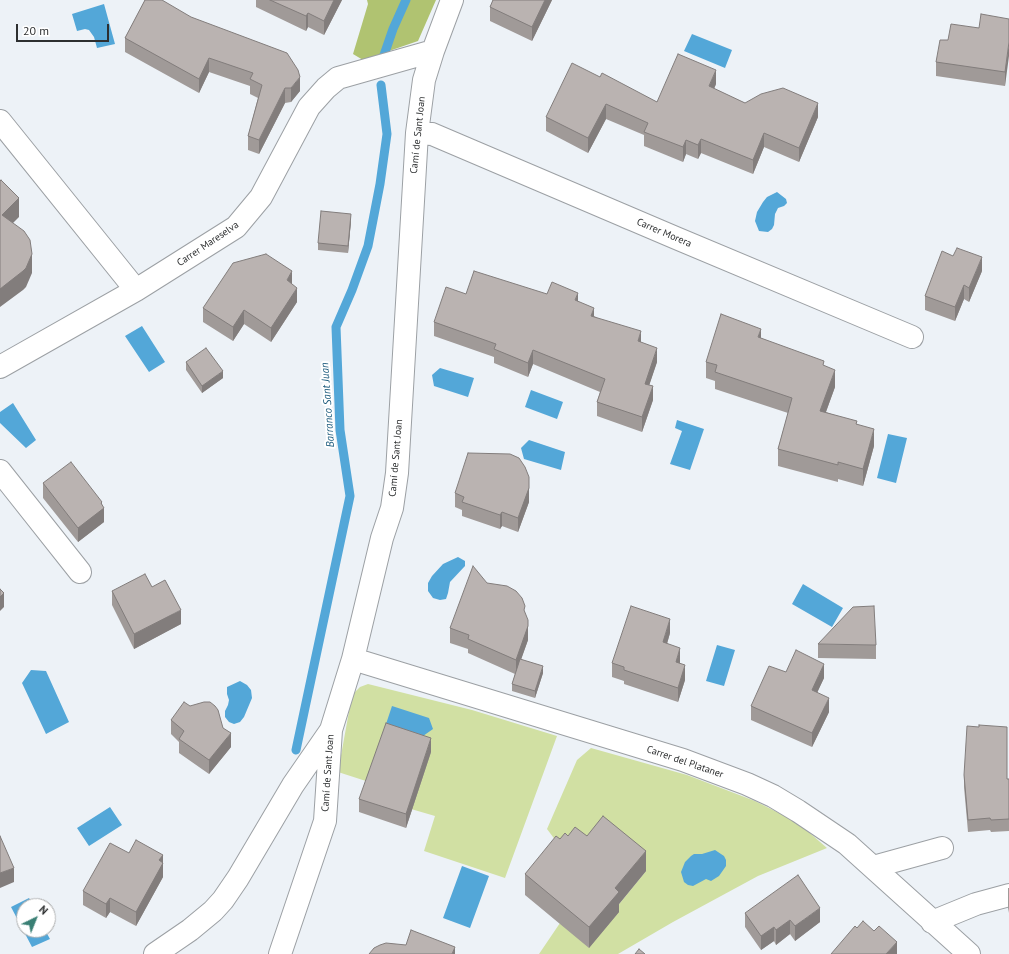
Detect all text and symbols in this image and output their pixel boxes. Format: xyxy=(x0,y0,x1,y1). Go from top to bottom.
scale bar xyxy=(18,16,111,42)
text: 20 m xyxy=(23,23,49,38)
street label: Camí de Sant Joan xyxy=(408,96,428,174)
street label: Carrer Morera xyxy=(635,216,693,250)
street label: Carrer Mareselva xyxy=(175,219,241,269)
water label: Barranco Sant Juan xyxy=(318,362,338,448)
street label: Camí de Sant Joan xyxy=(387,419,405,497)
street label: Camí de Sant Joan xyxy=(319,734,337,812)
street label: Carrer del Plataner xyxy=(645,743,725,781)
north arrow xyxy=(16,898,56,938)
text: N xyxy=(36,902,51,918)

